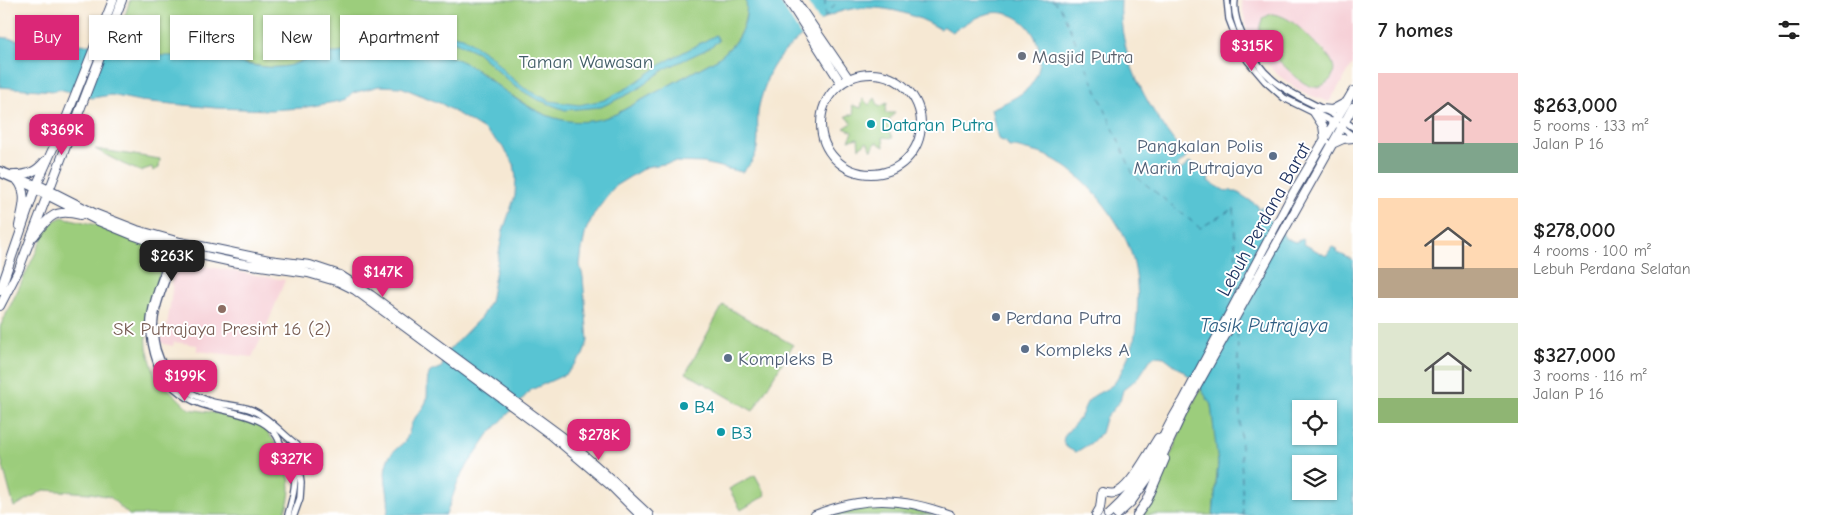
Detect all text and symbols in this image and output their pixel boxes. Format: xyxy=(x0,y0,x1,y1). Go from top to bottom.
chip: Buy xyxy=(15,15,79,60)
chip: Rent xyxy=(89,15,160,60)
chip: Filters xyxy=(170,15,253,60)
chip: New xyxy=(263,15,330,60)
chip: Apartment xyxy=(340,15,457,60)
icon: filters xyxy=(1775,16,1803,44)
text: 7 homes xyxy=(1378,18,1453,42)
pin: $315K xyxy=(1217,30,1287,72)
text: $315K xyxy=(1231,37,1273,55)
place label: Masjid Putra xyxy=(1032,46,1134,68)
marker: Masjid Putra xyxy=(1016,50,1028,62)
park label: Taman Wawasan xyxy=(519,51,653,73)
icon: home xyxy=(1418,93,1478,153)
text: $263,000 xyxy=(1533,93,1617,117)
pin: $369K xyxy=(27,114,97,156)
place label: Dataran Putra xyxy=(881,114,994,136)
text: 5 rooms · 133 m² xyxy=(1533,117,1649,135)
marker: Dataran Putra xyxy=(865,118,877,130)
text: $369K xyxy=(40,121,84,139)
place label: Pangkalan Polis Marin Putrajaya xyxy=(1133,135,1263,179)
text: Jalan P 16 xyxy=(1533,135,1604,153)
street label: Lebuh Perdana Barat xyxy=(1213,138,1315,300)
marker: Pangkalan Polis Marin Putrajaya xyxy=(1267,150,1279,162)
icon: home xyxy=(1418,218,1478,278)
text: $278,000 xyxy=(1533,218,1616,242)
pin: $263K xyxy=(137,240,207,282)
text: 4 rooms · 100 m² xyxy=(1533,242,1651,260)
text: $263K xyxy=(151,247,193,265)
pin: $147K xyxy=(348,256,418,298)
text: Lebuh Perdana Selatan xyxy=(1533,260,1691,278)
text: $147K xyxy=(363,263,403,281)
marker: SK Putrajaya Presint 16 (2) xyxy=(216,303,228,315)
place label: Perdana Putra xyxy=(1006,307,1122,329)
marker: Perdana Putra xyxy=(990,311,1002,323)
water label: Tasik Putrajaya xyxy=(1200,314,1328,337)
place label: SK Putrajaya Presint 16 (2) xyxy=(113,318,331,340)
place label: Kompleks A xyxy=(1035,339,1130,361)
marker: Kompleks A xyxy=(1019,343,1031,355)
icon: home xyxy=(1418,343,1478,403)
text: $327,000 xyxy=(1533,343,1616,367)
place label: Kompleks B xyxy=(738,348,833,370)
marker: Kompleks B xyxy=(722,352,734,364)
pin: $199K xyxy=(150,360,220,402)
text: $199K xyxy=(164,367,206,385)
text: 3 rooms · 116 m² xyxy=(1533,367,1647,385)
text: Jalan P 16 xyxy=(1533,385,1604,403)
place label: B4 xyxy=(694,396,715,418)
marker: B4 xyxy=(678,400,690,412)
map controls xyxy=(1292,400,1337,500)
button: locate xyxy=(1292,400,1337,445)
pin: $278K xyxy=(564,418,634,461)
place label: B3 xyxy=(731,422,752,444)
text: $278K xyxy=(578,426,620,444)
marker: B3 xyxy=(715,426,727,438)
pin: $327K xyxy=(256,442,326,485)
text: $327K xyxy=(270,450,312,468)
button: layers xyxy=(1292,455,1337,500)

